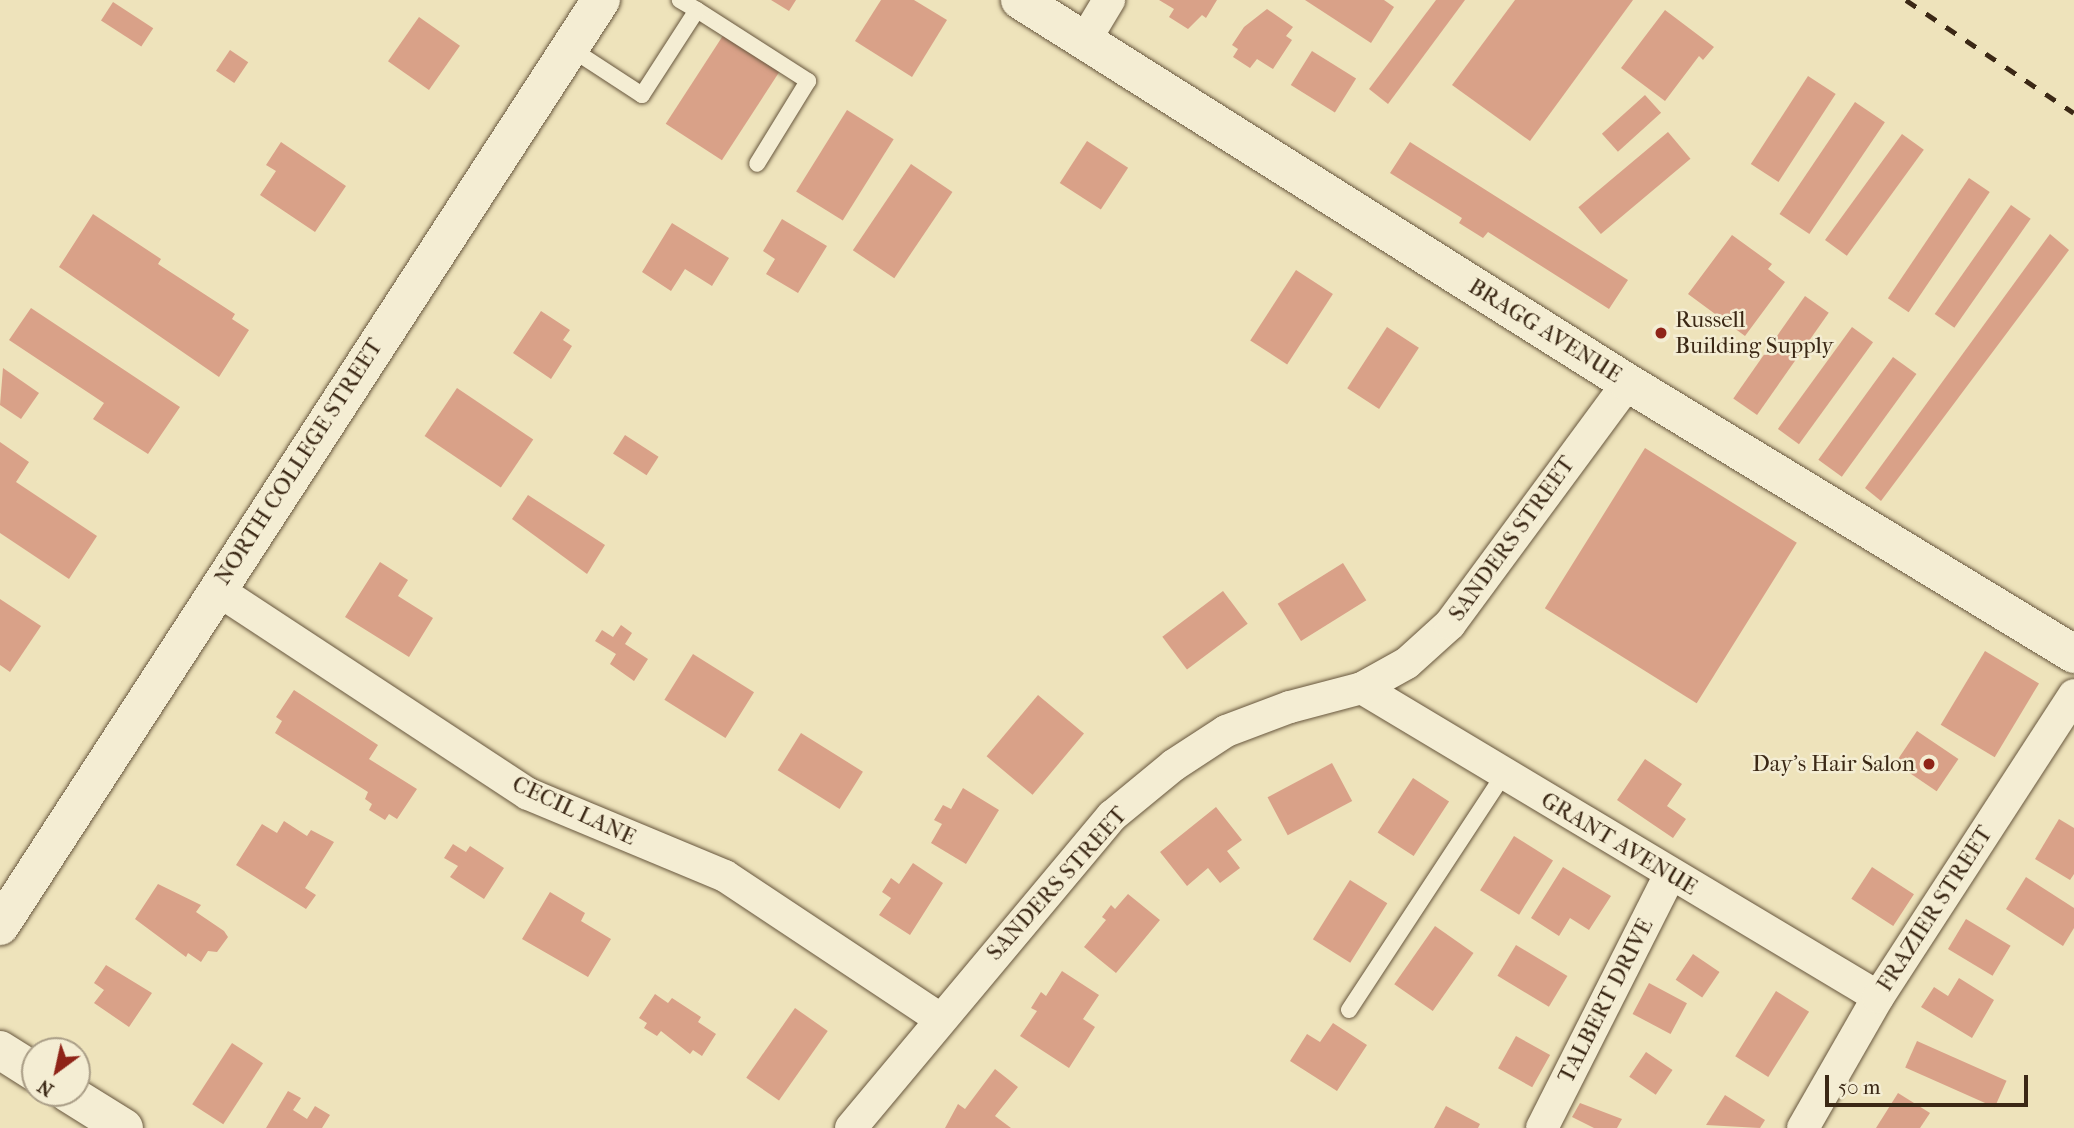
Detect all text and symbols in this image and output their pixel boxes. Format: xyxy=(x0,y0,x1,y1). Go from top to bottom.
street label: BRAGG AVENUE xyxy=(1463,273,1627,389)
place label: Russell Building Supply xyxy=(1675,306,1834,360)
marker: Russell Building Supply xyxy=(1653,325,1669,341)
street label: NORTH COLLEGE STREET xyxy=(209,334,389,590)
street label: SANDERS STREET xyxy=(1443,451,1581,627)
place label: Day's Hair Salon xyxy=(1752,750,1915,778)
marker: Day's Hair Salon xyxy=(1921,756,1937,772)
street label: CECIL LANE xyxy=(508,770,640,852)
street label: GRANT AVENUE xyxy=(1536,786,1702,902)
street label: SANDERS STREET xyxy=(981,802,1133,966)
street label: FRAZIER STREET xyxy=(1871,821,1999,997)
street label: TALBERT DRIVE xyxy=(1553,914,1659,1088)
north arrow xyxy=(21,1037,91,1107)
scale bar xyxy=(1829,1062,2032,1106)
text: N xyxy=(34,1075,58,1101)
text: 50 m xyxy=(1838,1075,1881,1099)

